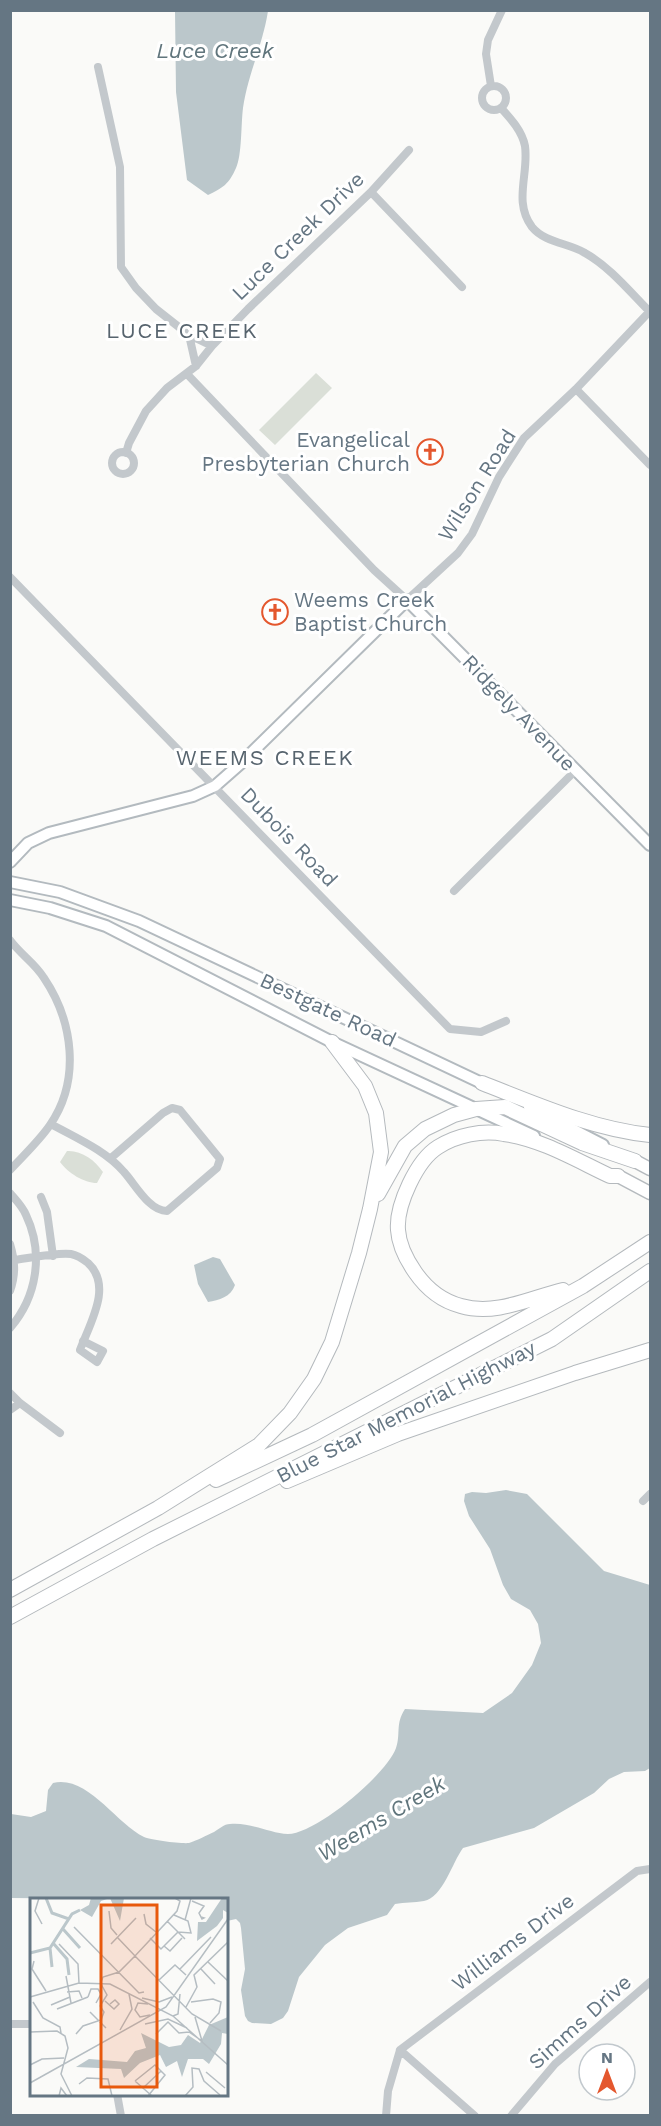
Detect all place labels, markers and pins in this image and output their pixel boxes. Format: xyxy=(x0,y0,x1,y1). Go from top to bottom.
place label: Evangelical Presbyterian Church xyxy=(202,427,411,476)
church icon: Evangelical Presbyterian Church xyxy=(415,437,445,467)
place label: Weems Creek Baptist Church xyxy=(294,587,447,636)
church icon: Weems Creek Baptist Church xyxy=(260,597,290,627)

